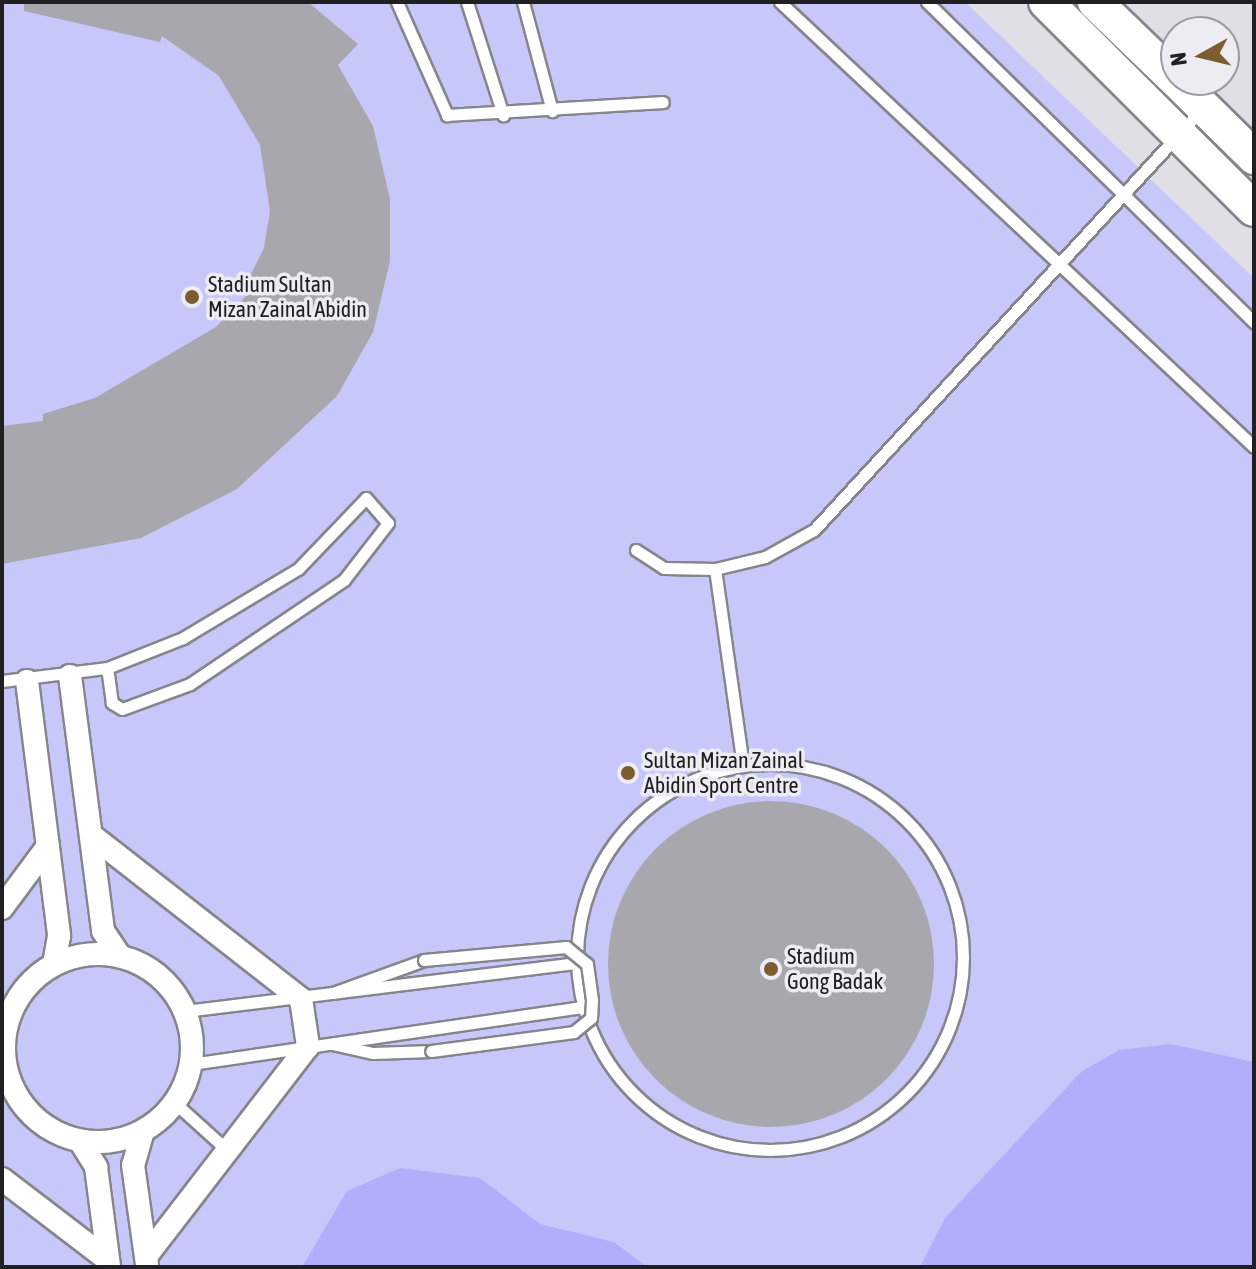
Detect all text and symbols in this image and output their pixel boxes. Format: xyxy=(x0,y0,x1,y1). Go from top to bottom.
north arrow xyxy=(1160,16,1240,96)
text: N xyxy=(1164,51,1192,67)
place label: Stadium Sultan Mizan Zainal Abidin xyxy=(208,271,367,322)
marker: Stadium Sultan Mizan Zainal Abidin xyxy=(183,288,201,306)
place label: Sultan Mizan Zainal Abidin Sport Centre xyxy=(644,747,803,798)
marker: Sultan Mizan Zainal Abidin Sport Centre xyxy=(619,764,637,782)
place label: Stadium Gong Badak xyxy=(787,943,883,994)
marker: Stadium Gong Badak xyxy=(762,960,780,978)

